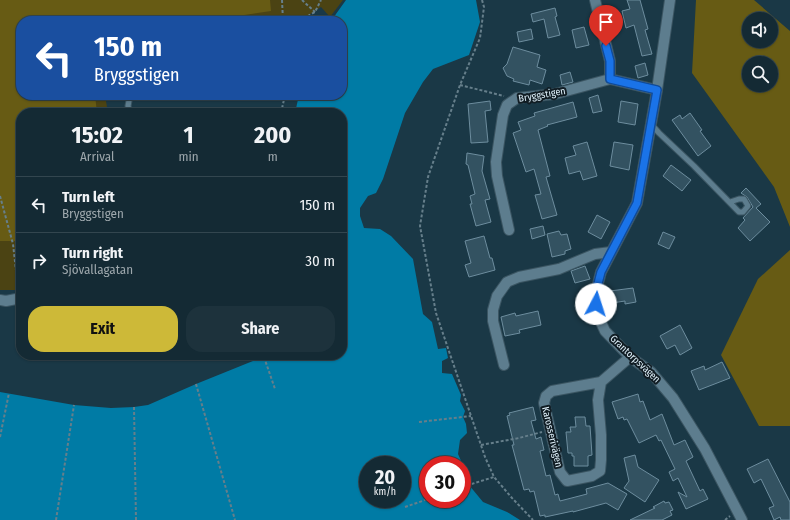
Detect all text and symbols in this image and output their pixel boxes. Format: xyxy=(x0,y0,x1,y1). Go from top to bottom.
pin xyxy=(589,5,623,46)
icon: arrive xyxy=(595,11,617,33)
map controls xyxy=(742,12,778,92)
button: sound xyxy=(742,12,778,48)
text: 150 m xyxy=(94,30,162,63)
icon: left xyxy=(28,32,80,84)
button: search xyxy=(742,56,778,92)
text: Bryggstigen xyxy=(94,64,180,86)
street label: Bryggstigen xyxy=(518,85,566,105)
text: 15:02 xyxy=(72,121,123,149)
text: 1 xyxy=(183,121,194,149)
text: 200 xyxy=(254,121,291,149)
text: Arrival xyxy=(80,149,114,164)
text: min xyxy=(178,149,199,164)
text: m xyxy=(268,149,278,164)
text: Turn left xyxy=(62,188,115,206)
icon: left xyxy=(28,194,50,216)
text: 150 m xyxy=(299,196,335,214)
text: Bryggstigen xyxy=(62,206,124,221)
text: Turn right xyxy=(62,244,123,262)
icon: right xyxy=(28,250,50,272)
text: 30 m xyxy=(305,252,335,270)
text: Sjövallagatan xyxy=(62,262,133,277)
position arrow xyxy=(575,283,617,325)
button: Exit xyxy=(28,306,178,352)
button: Share xyxy=(186,306,335,352)
street label: Grantorpsvägen xyxy=(607,333,663,385)
street label: Karosserivägen xyxy=(539,406,565,468)
speed limit sign: 30 xyxy=(419,456,471,508)
text: 20 xyxy=(375,465,395,489)
text: km/h xyxy=(374,486,396,498)

